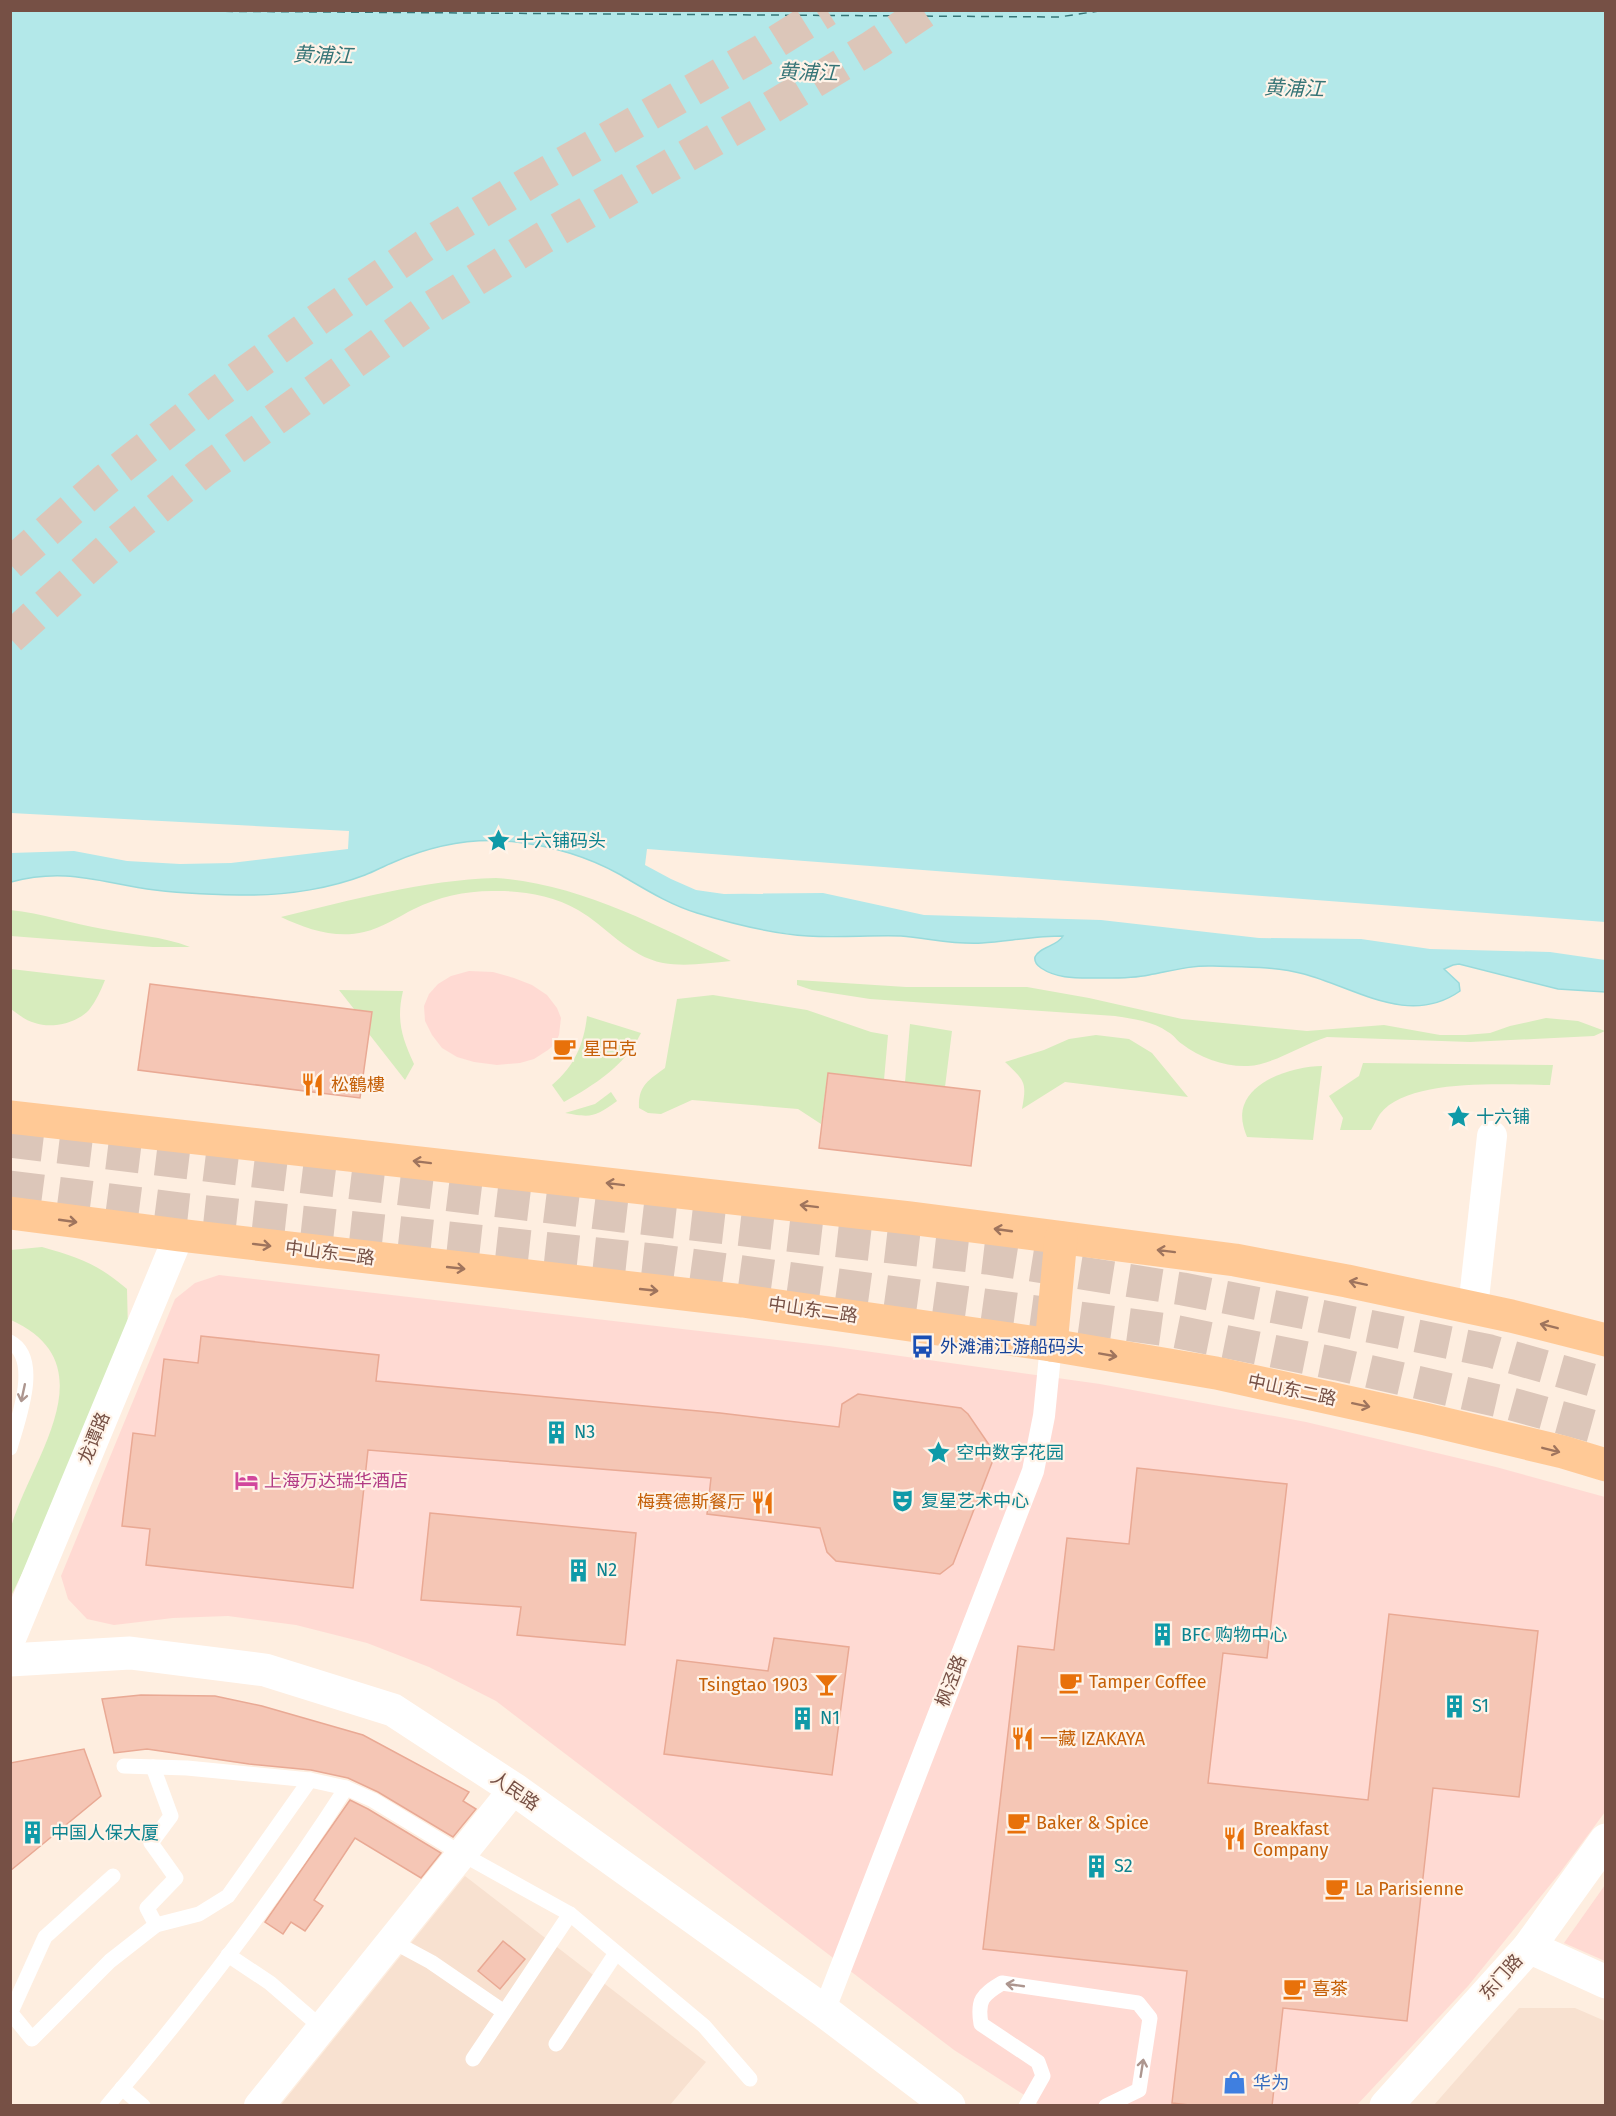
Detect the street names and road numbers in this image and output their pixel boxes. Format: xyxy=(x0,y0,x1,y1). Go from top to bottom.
street label: 中山东二路 xyxy=(284,1237,376,1269)
street label: 中山东二路 xyxy=(767,1293,859,1327)
street label: 中山东二路 xyxy=(1246,1370,1338,1410)
street label: 龙谭路 xyxy=(74,1409,114,1467)
street label: 枫泾路 xyxy=(931,1652,971,1710)
street label: 人民路 xyxy=(487,1767,543,1815)
street label: 东门路 xyxy=(1475,1950,1527,2004)

